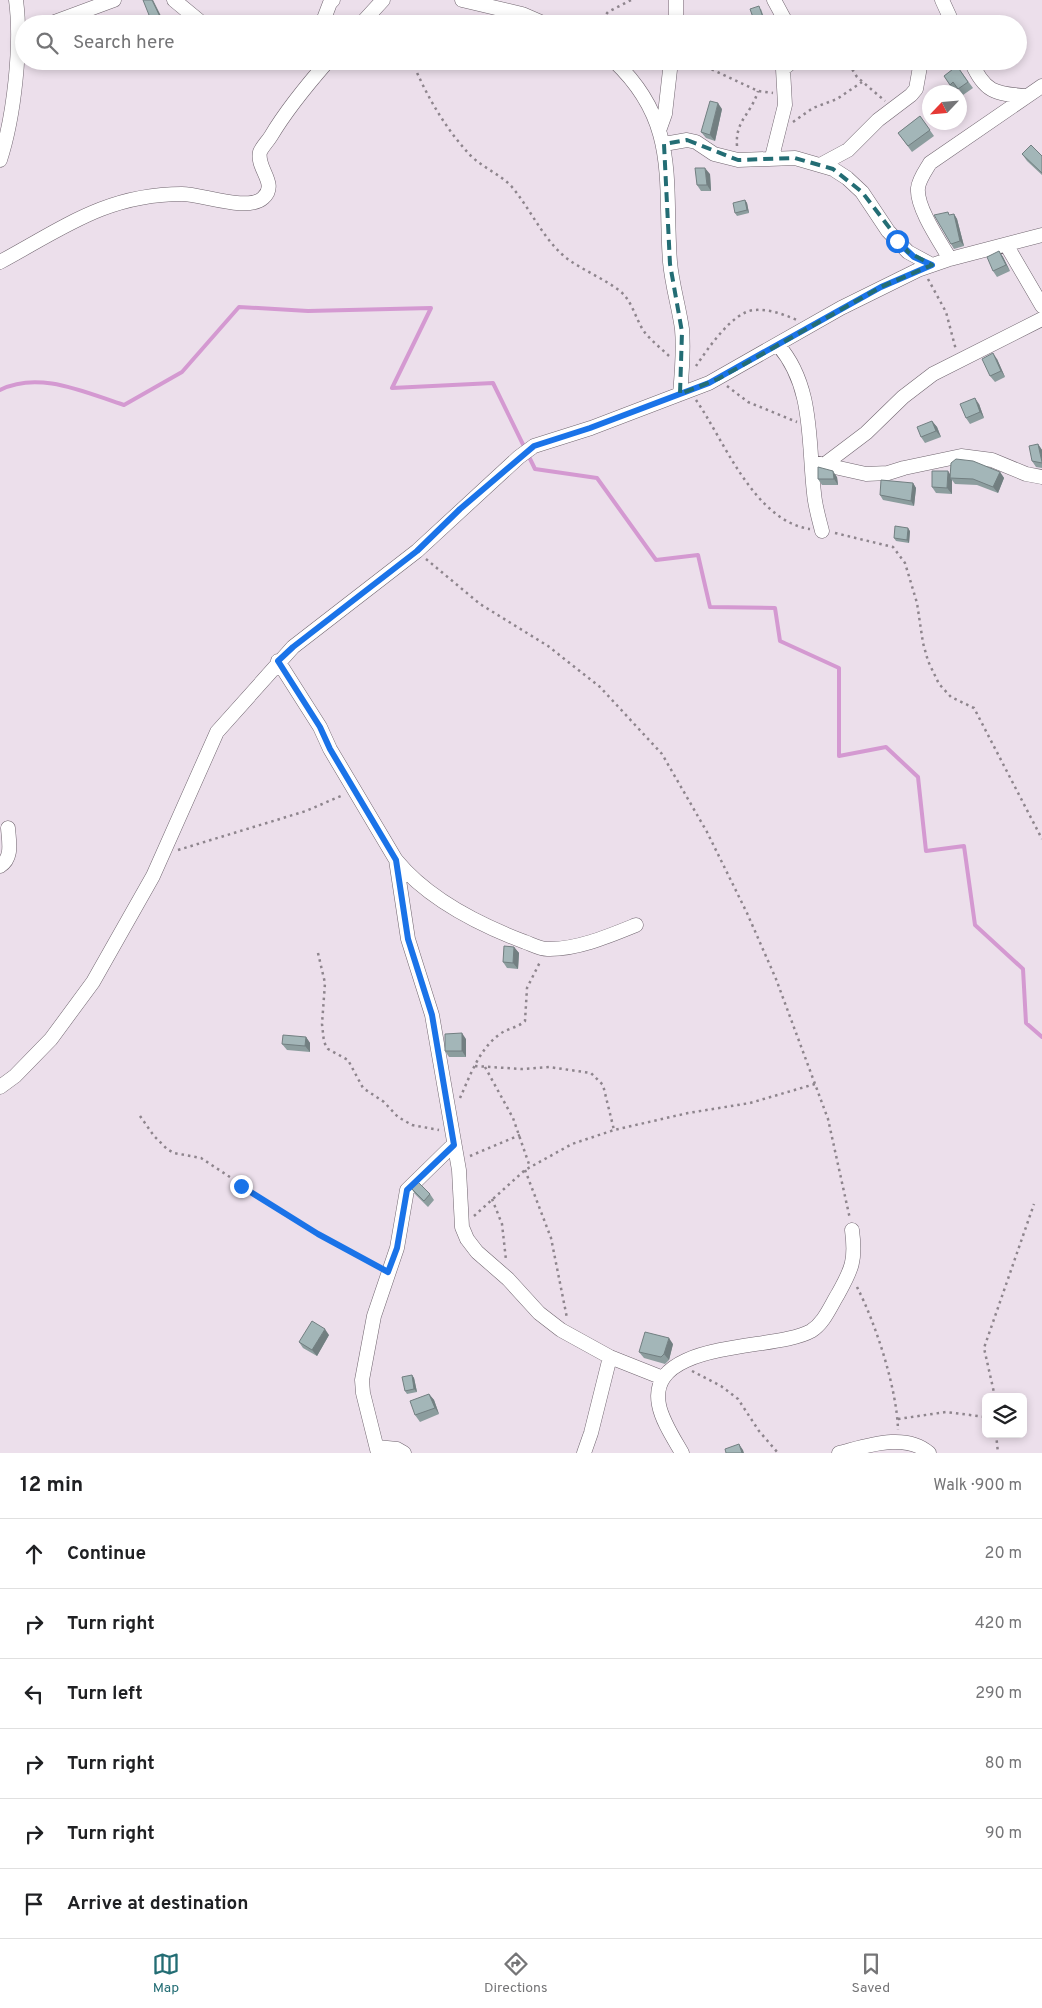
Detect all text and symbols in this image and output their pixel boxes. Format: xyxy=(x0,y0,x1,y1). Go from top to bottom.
search box xyxy=(15,15,1027,70)
icon: search xyxy=(33,29,61,57)
text: Search here xyxy=(73,31,175,55)
north arrow xyxy=(922,85,967,130)
route start xyxy=(886,230,909,253)
route end xyxy=(230,1175,253,1198)
map controls xyxy=(982,1393,1027,1438)
button: layers xyxy=(982,1393,1027,1438)
text: 12 min xyxy=(20,1472,83,1499)
text: Walk · 900 m xyxy=(933,1476,1022,1496)
icon: ahead xyxy=(20,1540,48,1568)
text: Continue xyxy=(67,1542,146,1566)
text: 20 m xyxy=(985,1544,1022,1564)
icon: right xyxy=(20,1610,48,1638)
text: Turn right xyxy=(67,1612,155,1636)
text: 420 m xyxy=(975,1614,1022,1634)
icon: left xyxy=(20,1680,48,1708)
text: Turn left xyxy=(67,1682,143,1706)
text: 290 m xyxy=(975,1684,1022,1704)
icon: right xyxy=(20,1750,48,1778)
text: Turn right xyxy=(67,1752,155,1776)
text: 80 m xyxy=(985,1754,1022,1774)
icon: right xyxy=(20,1820,48,1848)
text: Turn right xyxy=(67,1822,155,1846)
text: 90 m xyxy=(985,1824,1022,1844)
icon: arrive xyxy=(20,1890,48,1918)
text: Arrive at destination xyxy=(67,1892,248,1916)
tab: Map xyxy=(152,1950,180,1997)
tab: Directions xyxy=(484,1950,548,1997)
tab: Saved xyxy=(852,1950,890,1997)

